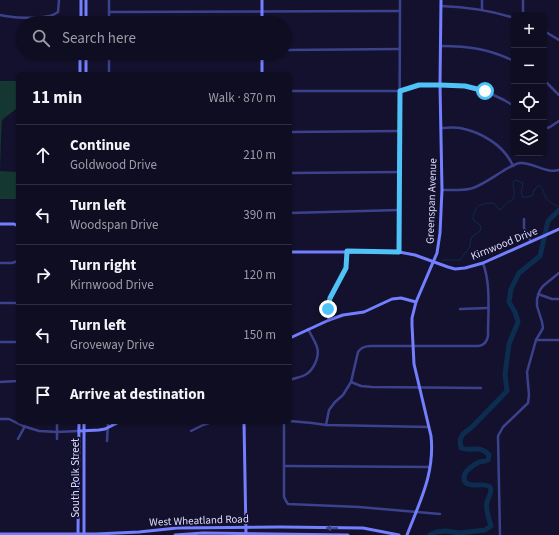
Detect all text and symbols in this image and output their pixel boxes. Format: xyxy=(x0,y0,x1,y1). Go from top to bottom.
map controls xyxy=(511,12,547,156)
button: + xyxy=(511,12,547,48)
search box xyxy=(16,16,292,60)
icon: search xyxy=(30,27,52,49)
text: Search here xyxy=(62,28,136,49)
button: − xyxy=(511,48,547,84)
route start xyxy=(476,82,494,100)
button: locate xyxy=(511,84,547,120)
text: 11 min xyxy=(32,86,82,110)
text: Walk · 870 m xyxy=(208,89,276,107)
button: layers xyxy=(511,120,547,156)
text: Continue xyxy=(70,135,130,156)
icon: ahead xyxy=(32,144,54,166)
text: 210 m xyxy=(243,146,276,164)
text: Goldwood Drive xyxy=(70,156,157,174)
street label: Greenspan Avenue xyxy=(423,157,441,244)
text: Turn left xyxy=(70,195,126,216)
icon: left xyxy=(32,204,54,226)
text: 390 m xyxy=(243,206,276,224)
text: Woodspan Drive xyxy=(70,216,158,234)
street label: Kirnwood Drive xyxy=(469,223,540,264)
text: Turn right xyxy=(70,255,136,276)
icon: right xyxy=(32,264,54,286)
text: 120 m xyxy=(243,266,276,284)
text: Kirnwood Drive xyxy=(70,276,154,294)
route end xyxy=(319,300,337,318)
text: Turn left xyxy=(70,315,126,336)
icon: left xyxy=(32,324,54,346)
text: 150 m xyxy=(243,326,276,344)
text: Groveway Drive xyxy=(70,336,155,354)
icon: arrive xyxy=(32,384,54,406)
text: Arrive at destination xyxy=(70,384,205,405)
street label: South Polk Street xyxy=(68,438,83,518)
street label: West Wheatland Road xyxy=(149,511,249,530)
one-way arrow xyxy=(325,525,338,531)

